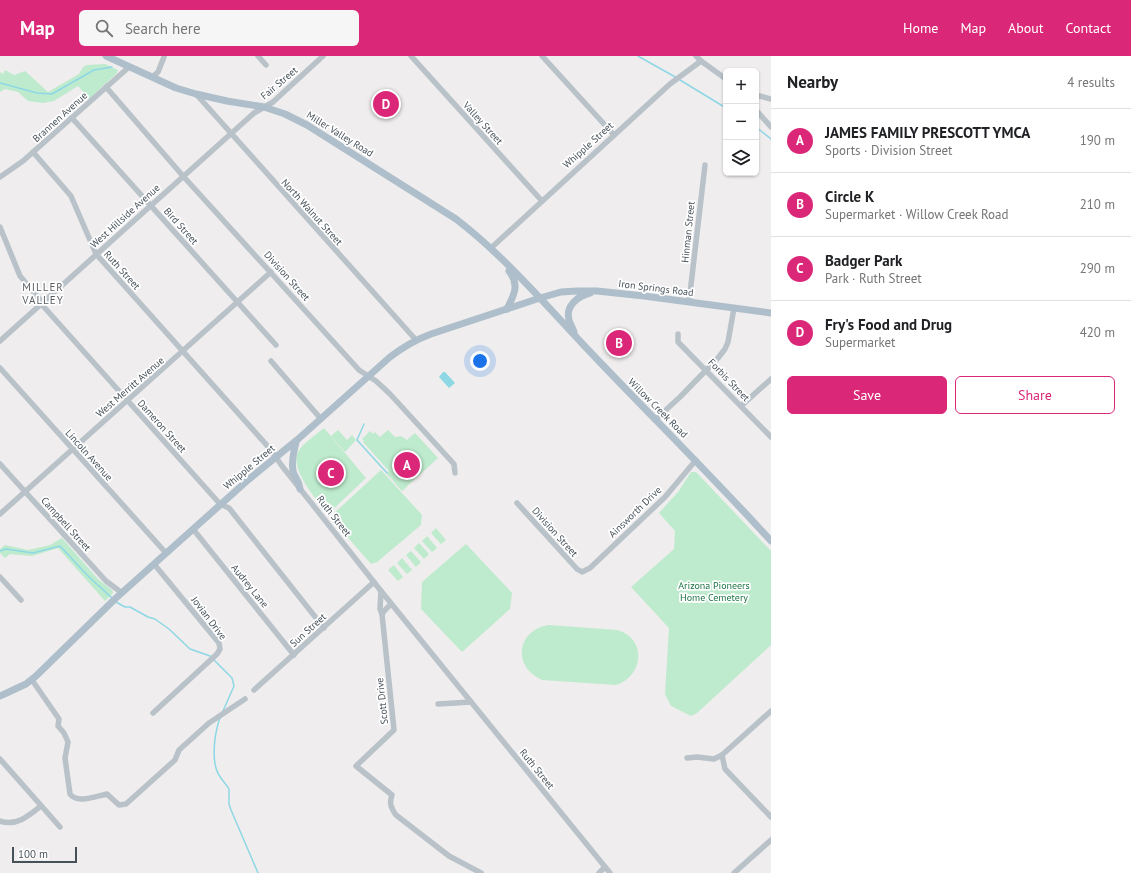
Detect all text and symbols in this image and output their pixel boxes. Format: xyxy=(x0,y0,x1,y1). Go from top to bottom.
search box xyxy=(79,10,359,46)
text: Map xyxy=(20,16,55,40)
icon: search xyxy=(93,17,115,39)
text: Search here xyxy=(125,19,201,38)
text: Home xyxy=(903,19,938,37)
text: Map xyxy=(960,19,986,37)
text: About xyxy=(1008,19,1044,37)
text: Contact xyxy=(1066,19,1111,37)
street label: Fair Street xyxy=(258,63,301,102)
map controls xyxy=(723,68,759,176)
button: + xyxy=(723,68,759,104)
text: Nearby xyxy=(787,71,838,93)
text: 4 results xyxy=(1067,74,1115,91)
street label: Brannen Avenue xyxy=(30,89,90,145)
pin: D xyxy=(373,89,399,119)
street label: Valley Street xyxy=(460,98,506,148)
button: − xyxy=(723,104,759,140)
street label: Miller Valley Road xyxy=(304,108,376,160)
street label: Whipple Street xyxy=(560,119,616,171)
text: JAMES FAMILY PRESCOTT YMCA xyxy=(825,123,1030,142)
text: A xyxy=(796,132,804,149)
text: 190 m xyxy=(1080,132,1115,149)
button: layers xyxy=(723,140,759,176)
text: Sports · Division Street xyxy=(825,142,952,159)
street label: North Walnut Street xyxy=(279,176,346,249)
street label: West Hillside Avenue xyxy=(87,181,163,251)
text: Circle K xyxy=(825,187,874,206)
text: B xyxy=(796,196,804,213)
text: 210 m xyxy=(1080,196,1115,213)
street label: Hinman Street xyxy=(678,200,698,263)
street label: Bird Street xyxy=(161,205,201,248)
text: Supermarket · Willow Creek Road xyxy=(825,206,1009,223)
street label: Ruth Street xyxy=(101,248,143,293)
street label: Division Street xyxy=(261,248,313,304)
text: Badger Park xyxy=(825,251,902,270)
text: C xyxy=(796,260,804,277)
text: 290 m xyxy=(1080,260,1115,277)
text: Park · Ruth Street xyxy=(825,270,922,287)
street label: Iron Springs Road xyxy=(618,277,694,299)
district label: MILLER VALLEY xyxy=(21,280,64,307)
text: Fry's Food and Drug xyxy=(825,315,952,334)
text: D xyxy=(796,324,804,341)
text: 420 m xyxy=(1080,324,1115,341)
pin: B xyxy=(606,328,632,358)
text: Supermarket xyxy=(825,334,895,351)
your location xyxy=(470,351,490,371)
street label: West Merritt Avenue xyxy=(93,354,167,420)
street label: Forbis Street xyxy=(705,356,753,405)
street label: Willow Creek Road xyxy=(625,375,691,441)
button: Save xyxy=(787,376,947,414)
button: Share xyxy=(955,376,1115,414)
street label: Dameron Street xyxy=(135,397,190,456)
street label: Lincoln Avenue xyxy=(62,427,116,483)
street label: Whipple Street xyxy=(221,441,278,492)
pin: A xyxy=(394,450,420,480)
pin: C xyxy=(318,458,344,488)
street label: Ainsworth Drive xyxy=(606,484,664,540)
street label: Ruth Street xyxy=(314,493,354,540)
street label: Campbell Street xyxy=(38,494,94,554)
street label: Division Street xyxy=(529,504,581,560)
street label: Audrey Lane xyxy=(228,562,272,610)
park label: Arizona Pioneers Home Cemetery xyxy=(678,579,750,604)
street label: Jovian Drive xyxy=(188,593,230,642)
street label: Sun Street xyxy=(287,610,329,650)
street label: Scott Drive xyxy=(373,677,391,725)
street label: Ruth Street xyxy=(517,746,558,792)
scale bar xyxy=(12,845,77,864)
text: 100 m xyxy=(18,847,48,861)

